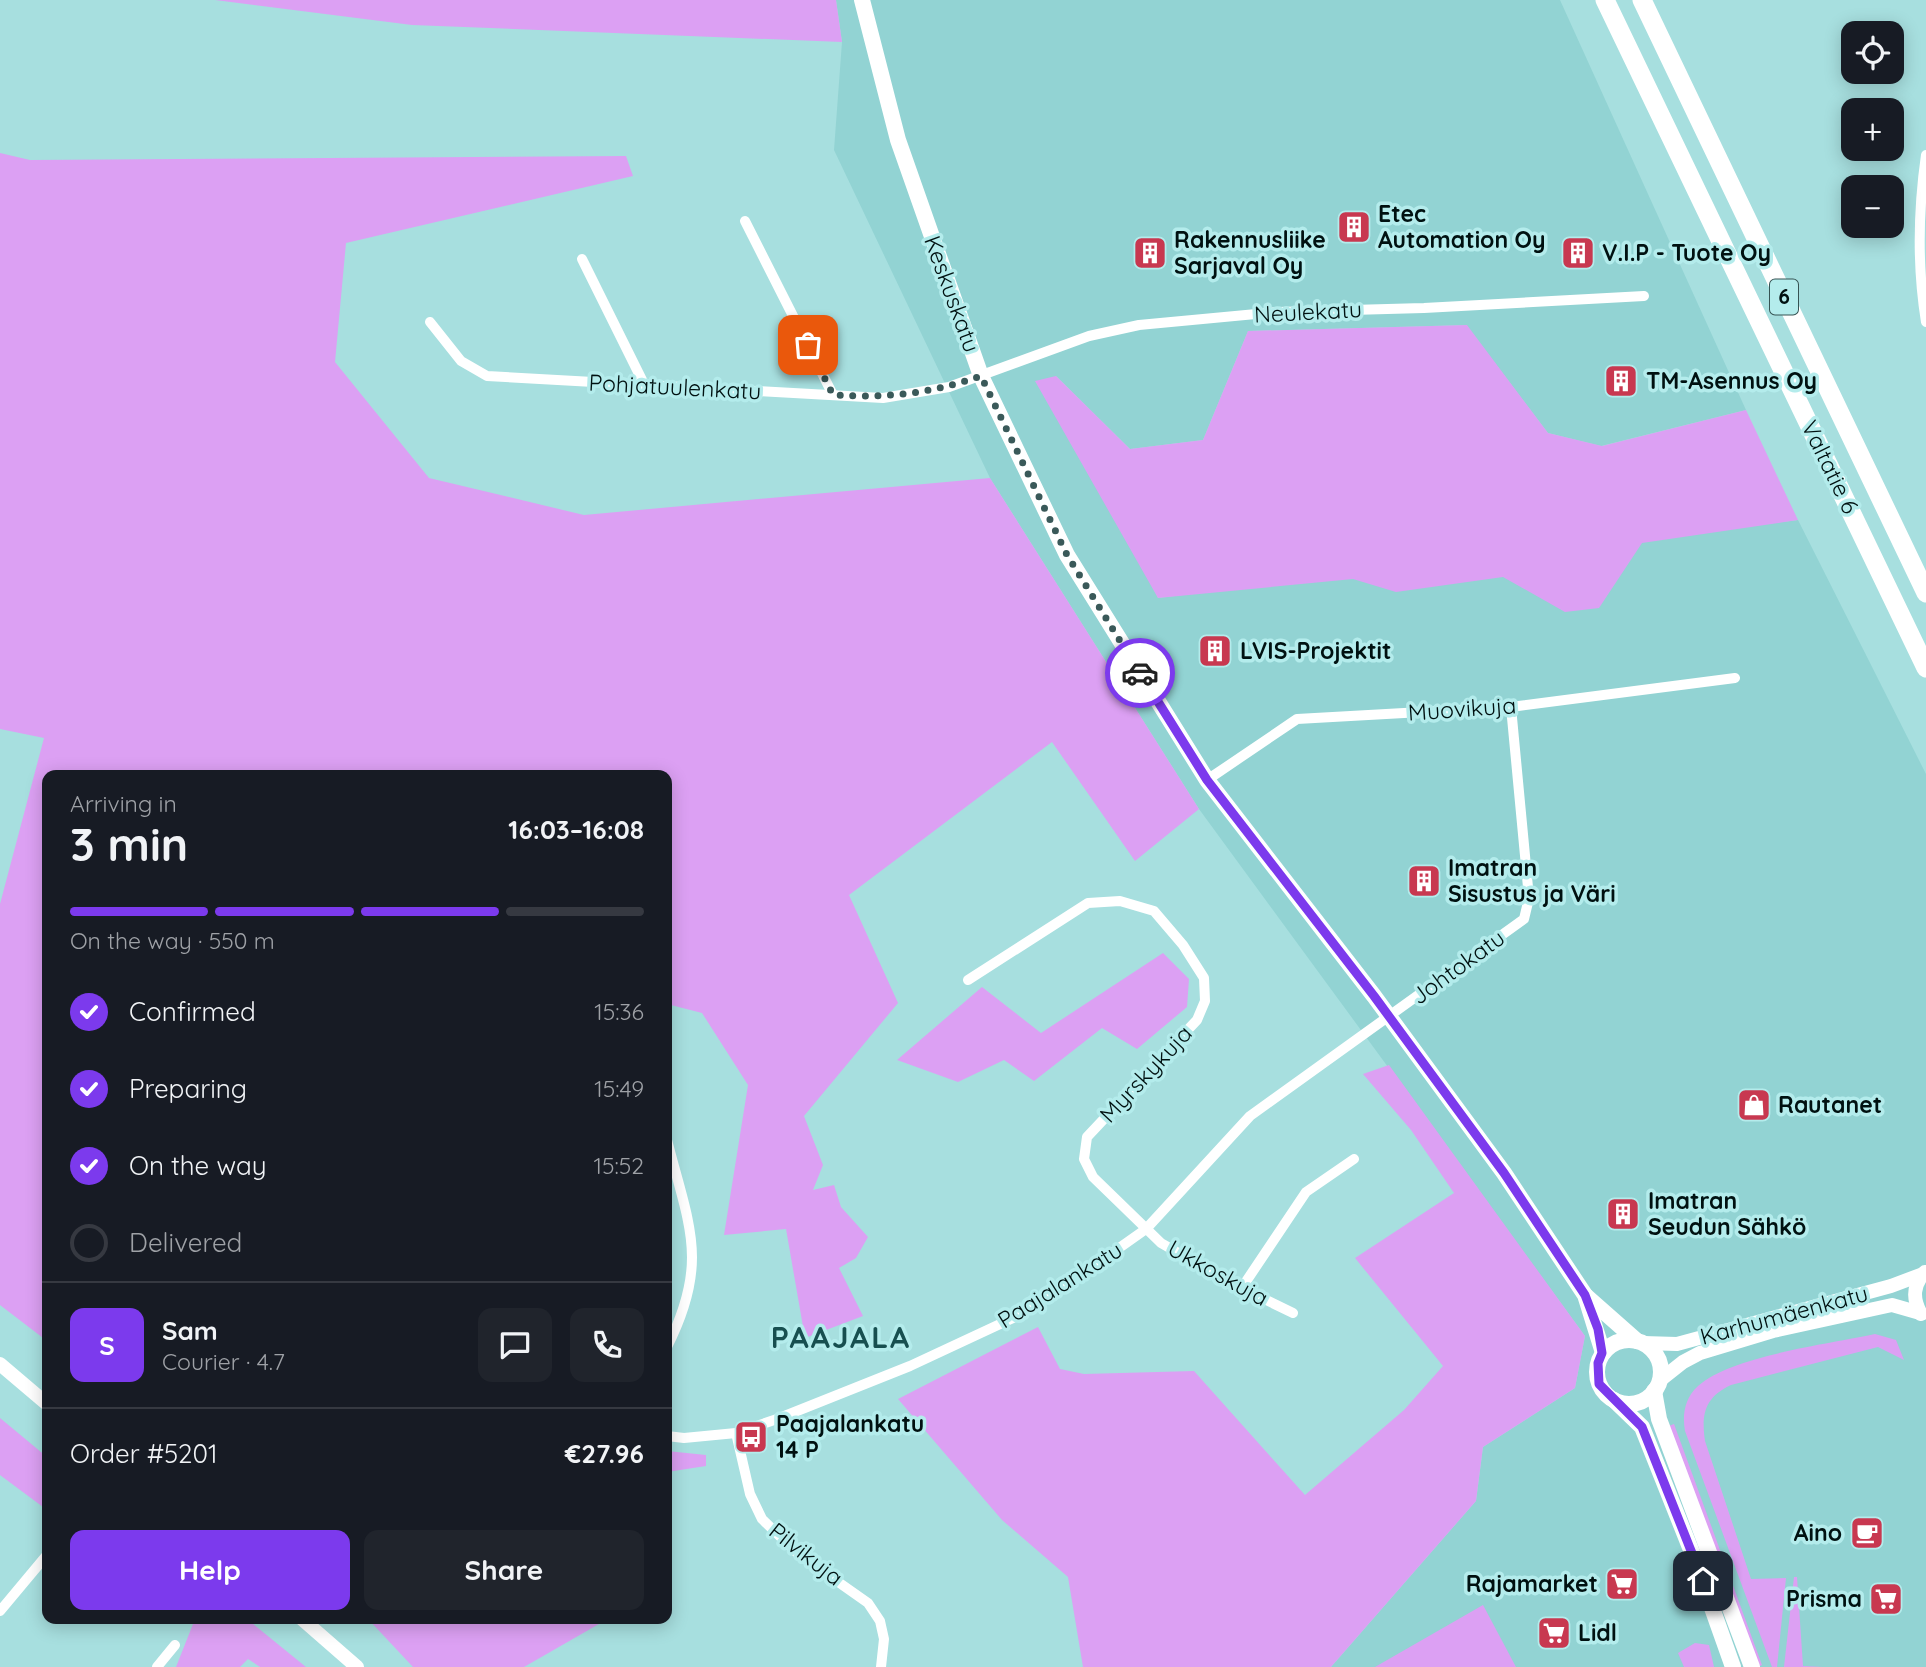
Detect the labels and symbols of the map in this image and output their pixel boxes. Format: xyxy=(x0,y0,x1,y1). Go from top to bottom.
place label: Etec Automation Oy xyxy=(1378,199,1546,254)
building icon: Etec Automation Oy xyxy=(1335,208,1373,246)
place label: Rakennusliike Sarjaval Oy xyxy=(1174,225,1326,280)
street label: Keskuskatu xyxy=(918,232,987,356)
building icon: Rakennusliike Sarjaval Oy xyxy=(1131,234,1169,272)
building icon: V.I.P - Tuote Oy xyxy=(1559,234,1597,272)
place label: V.I.P - Tuote Oy xyxy=(1602,238,1771,267)
road number: 6 xyxy=(1770,280,1798,314)
street label: Neulekatu xyxy=(1253,294,1363,329)
pin xyxy=(778,315,838,375)
building icon: TM-Asennus Oy xyxy=(1602,362,1640,400)
place label: TM-Asennus Oy xyxy=(1646,366,1817,395)
street label: Pohjatuulenkatu xyxy=(588,367,762,406)
street label: Valtatie 6 xyxy=(1795,415,1865,518)
building icon: LVIS-Projektit xyxy=(1196,632,1234,670)
place label: LVIS-Projektit xyxy=(1240,636,1391,665)
courier xyxy=(1105,638,1175,708)
street label: Muovikuja xyxy=(1407,690,1517,727)
place label: Imatran Sisustus ja Väri xyxy=(1448,853,1616,908)
building icon: Imatran Sisustus ja Väri xyxy=(1405,862,1443,900)
street label: Johtokatu xyxy=(1405,923,1510,1010)
street label: Myrskykuja xyxy=(1093,1019,1198,1128)
shop icon: Rautanet xyxy=(1735,1086,1773,1124)
place label: Rautanet xyxy=(1778,1090,1882,1119)
place label: Imatran Seudun Sähkö xyxy=(1648,1186,1806,1241)
building icon: Imatran Seudun Sähkö xyxy=(1604,1195,1642,1233)
street label: Ukkoskuja xyxy=(1163,1233,1274,1312)
street label: Paajalankatu xyxy=(992,1235,1127,1334)
street label: Karhumäenkatu xyxy=(1697,1278,1871,1351)
district label: PAAJALA xyxy=(771,1318,911,1356)
place label: Paajalankatu 14 P xyxy=(776,1409,924,1464)
bus stop icon: Paajalankatu 14 P xyxy=(732,1418,770,1456)
cafe icon: Aino xyxy=(1848,1514,1886,1552)
street label: Pilvikuja xyxy=(764,1516,849,1591)
place label: Aino xyxy=(1794,1518,1842,1547)
pin xyxy=(1673,1551,1733,1611)
supermarket icon: Rajamarket xyxy=(1603,1565,1641,1603)
place label: Rajamarket xyxy=(1466,1569,1598,1598)
supermarket icon: Prisma xyxy=(1867,1580,1905,1618)
place label: Prisma xyxy=(1786,1584,1862,1613)
supermarket icon: Lidl xyxy=(1535,1614,1573,1652)
place label: Lidl xyxy=(1578,1618,1617,1647)

